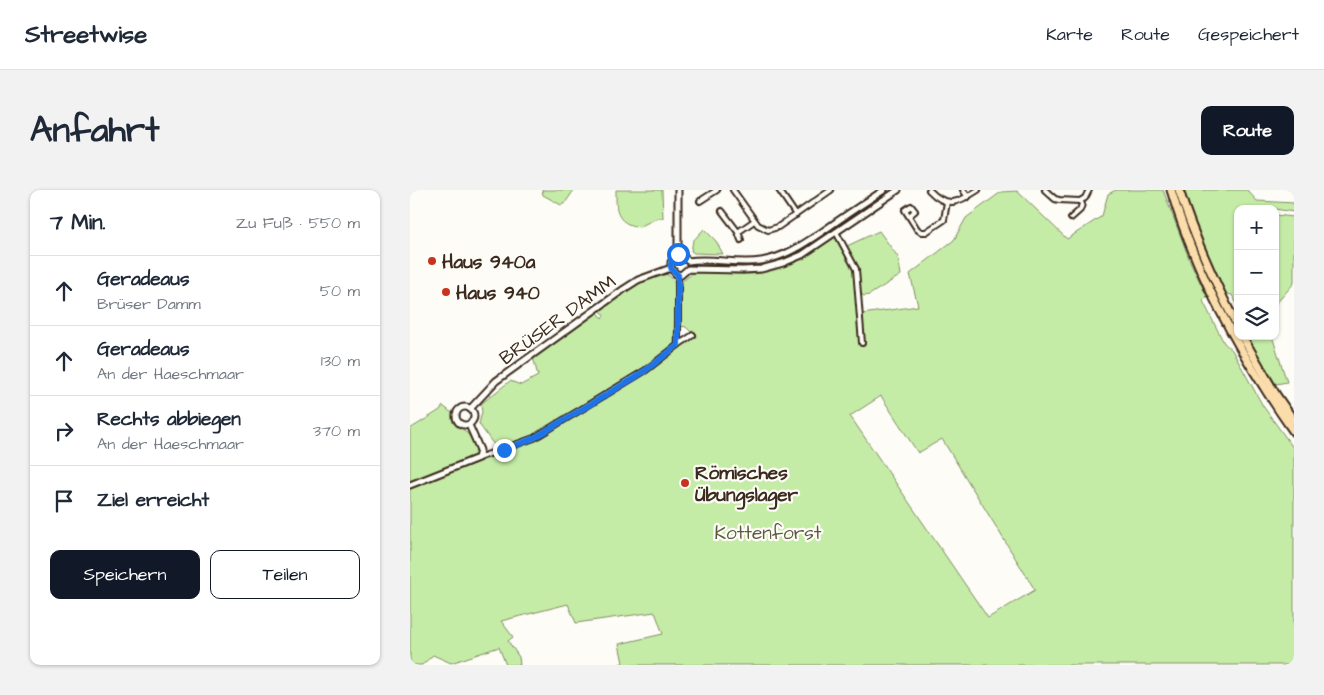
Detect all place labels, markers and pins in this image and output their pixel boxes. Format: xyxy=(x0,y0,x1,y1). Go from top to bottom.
place label: Haus 940a xyxy=(442,249,536,276)
marker: Haus 940a xyxy=(426,255,438,267)
place label: Haus 940 xyxy=(456,280,540,307)
marker: Haus 940 xyxy=(440,286,452,298)
place label: Römisches Übungslager xyxy=(695,460,799,510)
marker: Römisches Übungslager xyxy=(679,477,691,489)

